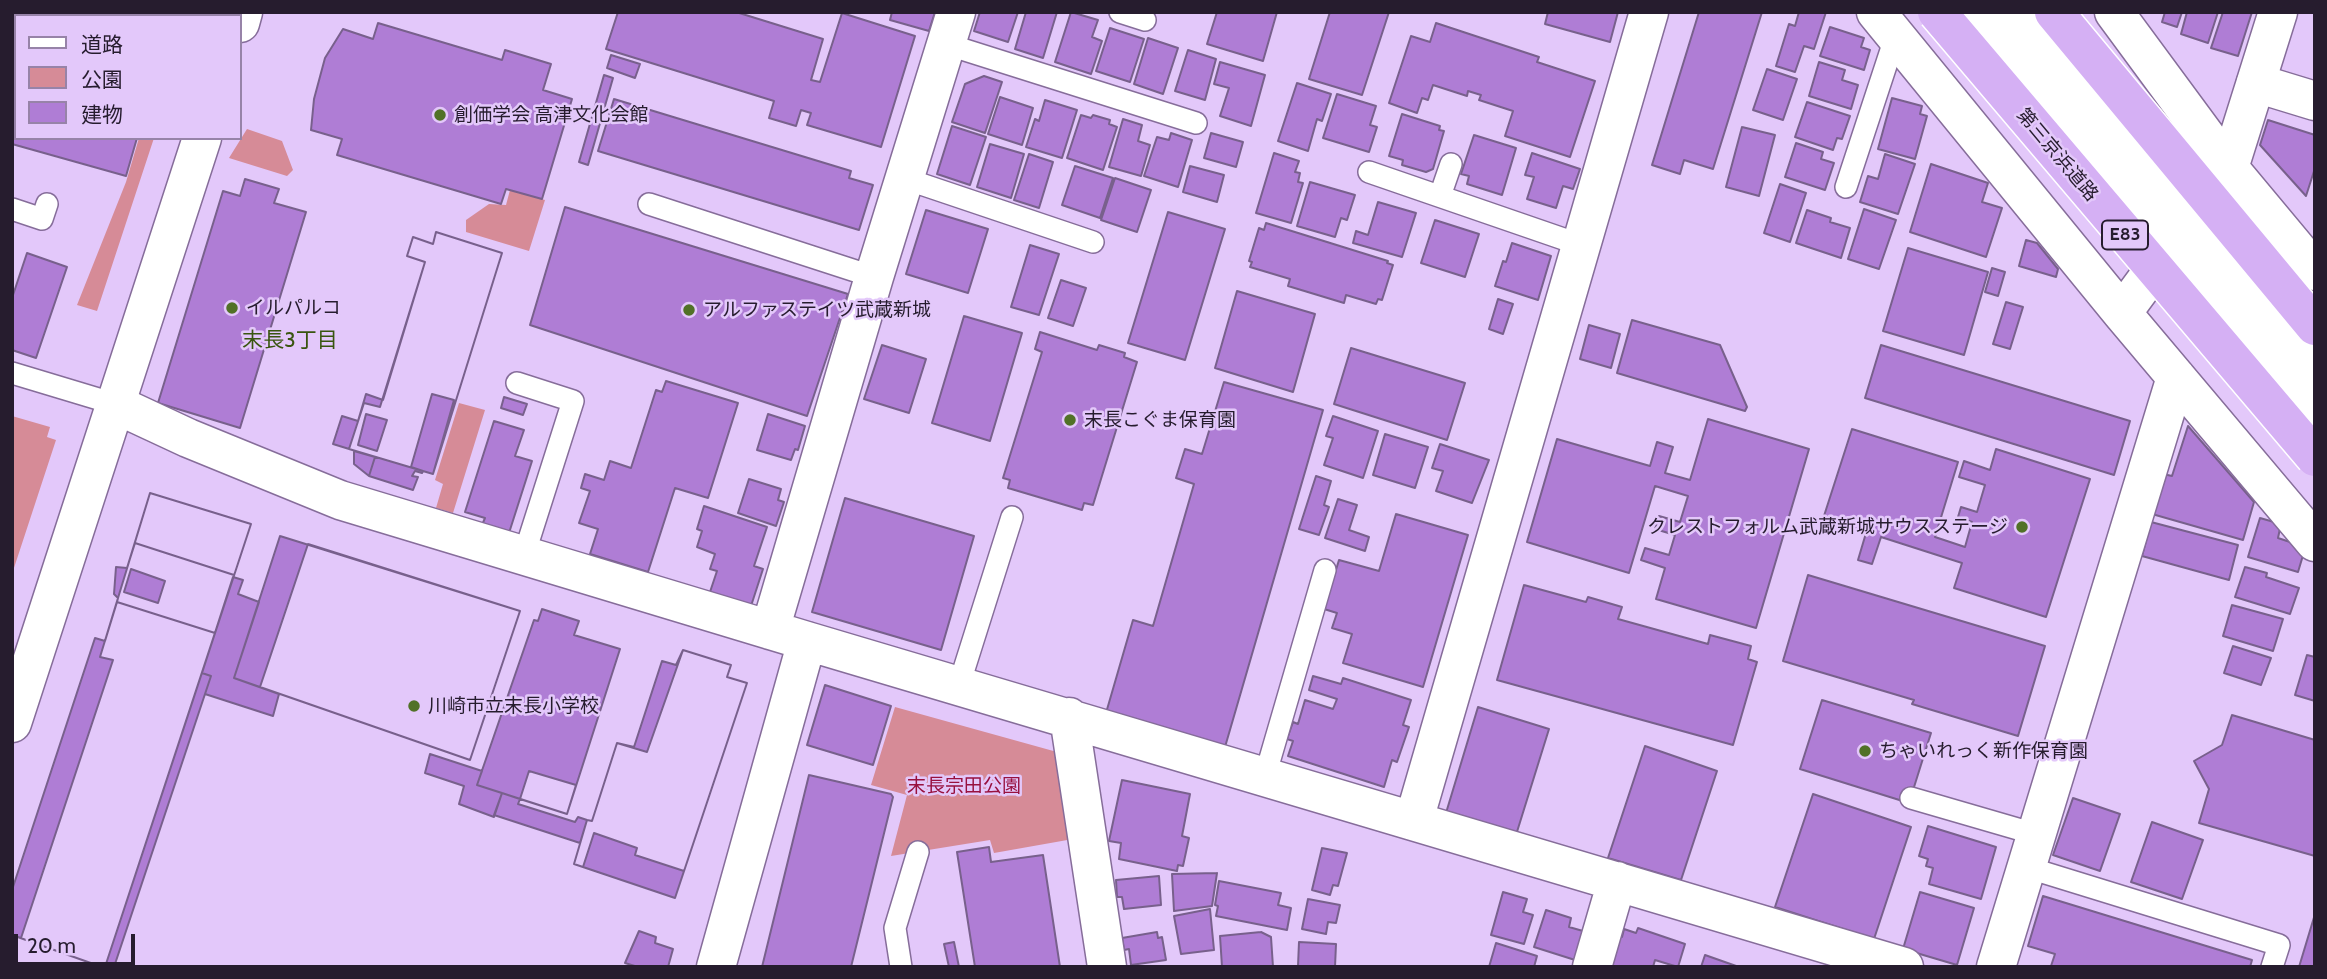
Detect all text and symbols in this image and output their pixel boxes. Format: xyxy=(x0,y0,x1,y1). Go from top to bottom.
legend xyxy=(14,14,242,140)
text: 道路 xyxy=(81,32,123,57)
text: 公園 xyxy=(81,67,123,92)
text: 建物 xyxy=(81,102,123,127)
place label: 創価学会 高津文化会館 xyxy=(454,104,648,126)
street label: 第三京浜道路 xyxy=(2012,104,2102,206)
marker: 創価学会 高津文化会館 xyxy=(432,107,448,123)
road number: E83 xyxy=(2102,220,2148,249)
place label: イルパルコ xyxy=(246,297,341,319)
place label: アルファステイツ武蔵新城 xyxy=(703,299,931,321)
marker: イルパルコ xyxy=(224,300,240,316)
marker: アルファステイツ武蔵新城 xyxy=(681,302,697,318)
district label: 末長3丁目 xyxy=(242,328,338,354)
place label: 末長こぐま保育園 xyxy=(1084,409,1236,431)
marker: 末長こぐま保育園 xyxy=(1062,412,1078,428)
place label: クレストフォルム武蔵新城サウスステージ xyxy=(1647,516,2008,538)
marker: クレストフォルム武蔵新城サウスステージ xyxy=(2014,519,2030,535)
place label: 川崎市立末長小学校 xyxy=(428,695,599,717)
marker: 川崎市立末長小学校 xyxy=(406,698,422,714)
place label: ちゃいれっく新作保育園 xyxy=(1879,740,2088,762)
marker: ちゃいれっく新作保育園 xyxy=(1857,743,1873,759)
park label: 末長宗田公園 xyxy=(907,775,1021,797)
scale bar xyxy=(18,920,138,964)
text: 20 m xyxy=(27,933,76,958)

